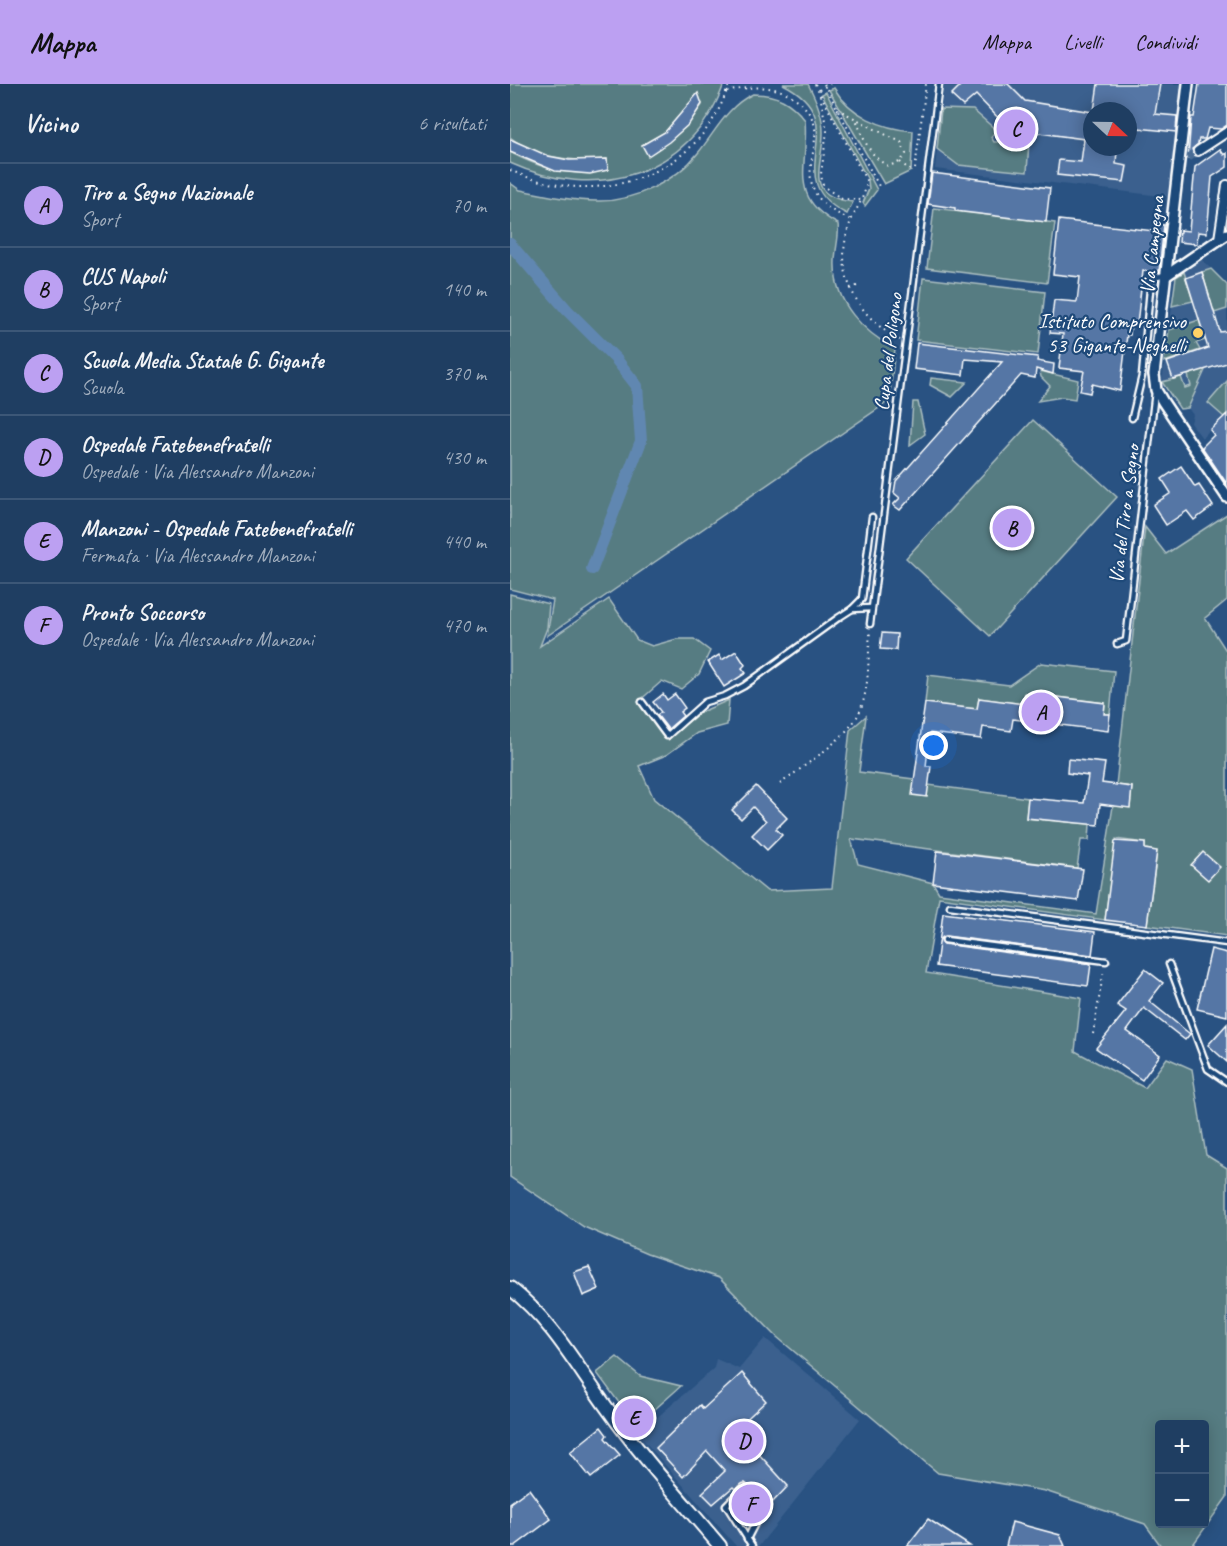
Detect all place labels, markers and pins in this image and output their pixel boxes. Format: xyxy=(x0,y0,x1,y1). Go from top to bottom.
pin: C xyxy=(996,106,1036,152)
place label: Istituto Comprensivo 53 Gigante-Neghelli xyxy=(1038,308,1189,358)
marker: Istituto Comprensivo 53 Gigante-Neghelli xyxy=(1191,326,1205,340)
pin: B xyxy=(992,506,1032,550)
pin: A xyxy=(1022,690,1060,734)
pin: E xyxy=(614,1396,654,1440)
pin: D xyxy=(724,1418,764,1464)
pin: F xyxy=(732,1482,770,1526)

